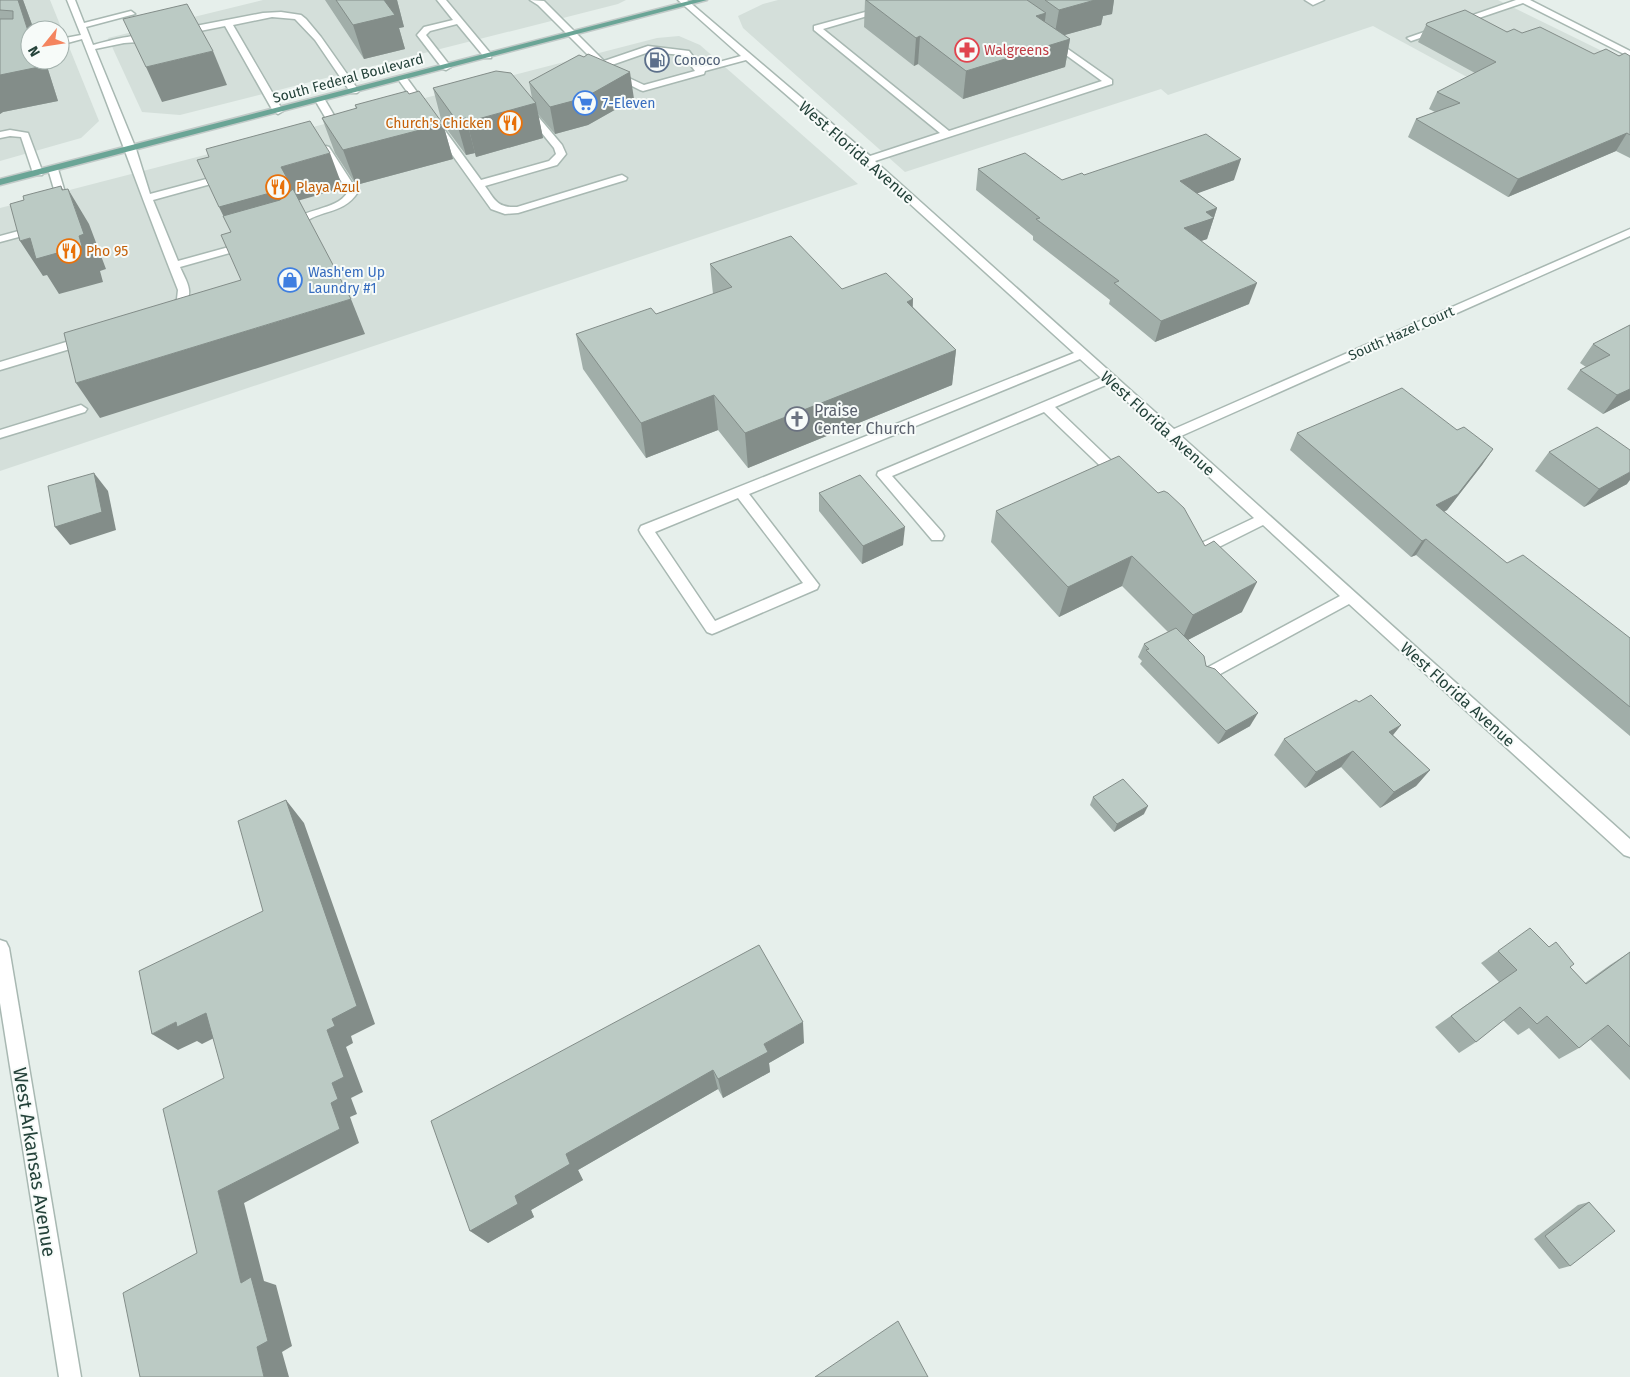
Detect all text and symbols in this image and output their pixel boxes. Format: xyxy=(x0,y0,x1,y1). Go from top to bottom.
north arrow xyxy=(20,20,70,70)
pharmacy icon: Walgreens xyxy=(954,37,980,63)
place label: Walgreens xyxy=(984,42,1049,59)
text: N xyxy=(24,43,44,60)
fuel station icon: Conoco xyxy=(644,47,670,73)
street label: South Federal Boulevard xyxy=(271,50,425,107)
place label: Conoco xyxy=(674,52,721,69)
supermarket icon: 7-Eleven xyxy=(572,90,598,116)
place label: 7-Eleven xyxy=(602,95,656,112)
street label: West Florida Avenue xyxy=(795,97,918,208)
restaurant icon: Church's Chicken xyxy=(497,110,523,136)
place label: Church's Chicken xyxy=(386,115,492,132)
restaurant icon: Playa Azul xyxy=(265,174,291,200)
place label: Playa Azul xyxy=(296,179,360,196)
restaurant icon: Pho 95 xyxy=(56,238,82,264)
place label: Pho 95 xyxy=(86,243,128,260)
place label: Wash'em Up Laundry #1 xyxy=(308,264,385,297)
shop icon: Wash'em Up Laundry #1 xyxy=(277,267,303,293)
street label: South Hazel Court xyxy=(1346,302,1458,364)
street label: West Florida Avenue xyxy=(1097,367,1219,480)
place label: Praise Center Church xyxy=(814,401,916,438)
church icon: Praise Center Church xyxy=(784,406,810,432)
street label: West Florida Avenue xyxy=(1397,638,1519,751)
street label: West Arkansas Avenue xyxy=(8,1066,61,1258)

